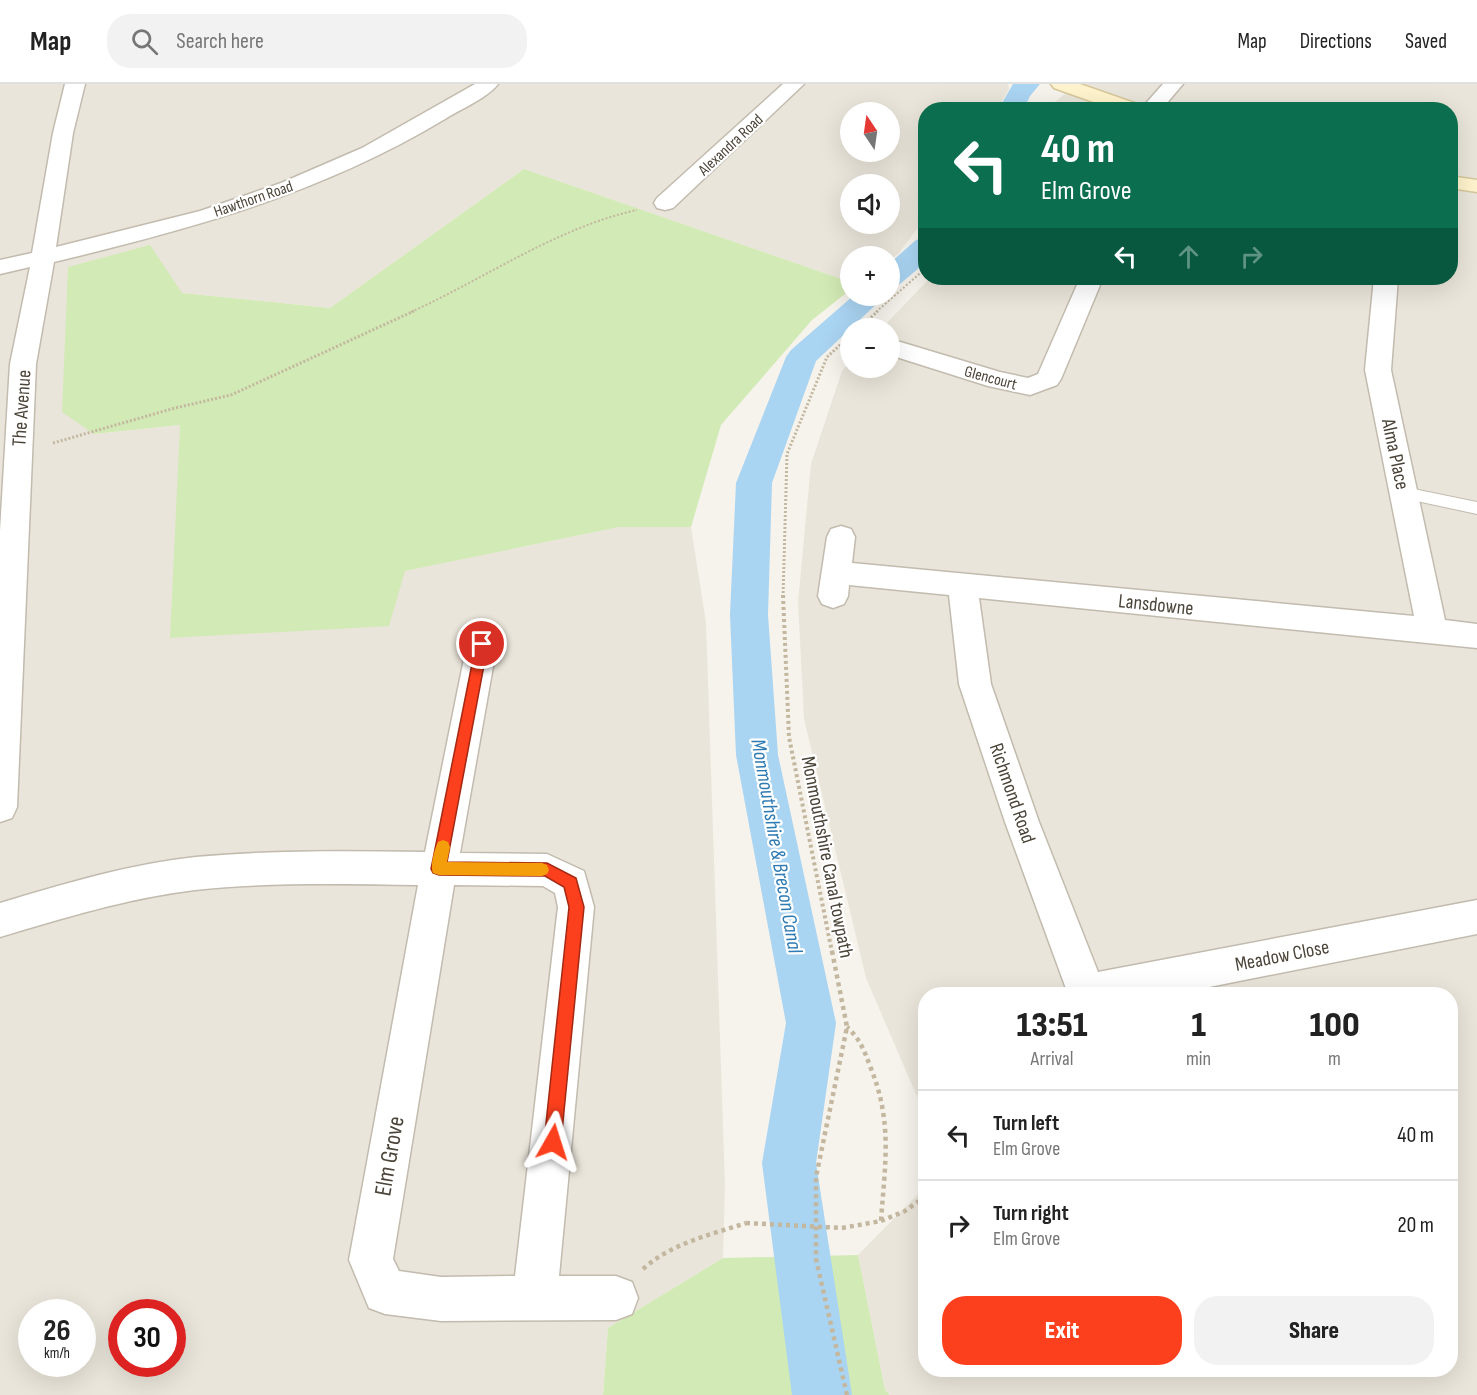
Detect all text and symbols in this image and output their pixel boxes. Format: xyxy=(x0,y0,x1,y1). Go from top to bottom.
search box xyxy=(107,14,527,68)
text: Map xyxy=(30,25,71,58)
icon: search xyxy=(128,25,161,58)
text: Search here xyxy=(176,28,264,55)
text: Map xyxy=(1237,29,1267,54)
text: Directions xyxy=(1300,29,1372,54)
text: Saved xyxy=(1405,29,1447,54)
north arrow xyxy=(840,102,900,162)
map controls xyxy=(840,102,900,378)
street label: Alexandra Road xyxy=(694,110,767,181)
text: 40 m xyxy=(1041,124,1115,175)
icon: left xyxy=(942,126,1020,204)
button: sound xyxy=(840,174,900,234)
text: Elm Grove xyxy=(1041,175,1132,207)
street label: Hawthorn Road xyxy=(212,177,295,222)
icon: left xyxy=(1109,240,1142,273)
icon: ahead xyxy=(1172,240,1205,273)
icon: right xyxy=(1235,240,1268,273)
button: + xyxy=(840,246,900,306)
button: − xyxy=(840,318,900,378)
street label: Glencourt xyxy=(962,362,1019,395)
street label: The Avenue xyxy=(7,369,37,447)
street label: Alma Place xyxy=(1376,415,1414,492)
street label: Lansdowne xyxy=(1117,589,1195,621)
pin xyxy=(456,618,507,669)
icon: arrive xyxy=(465,627,498,660)
water label: Monmouthshire & Brecon Canal xyxy=(745,737,808,956)
street label: Richmond Road xyxy=(984,740,1040,846)
street label: Monmouthshire Canal towpath xyxy=(796,754,858,960)
street label: Meadow Close xyxy=(1233,935,1331,977)
text: 13:51 xyxy=(1016,1004,1088,1047)
text: 1 xyxy=(1191,1004,1206,1047)
text: 100 xyxy=(1310,1004,1360,1047)
text: Arrival xyxy=(1030,1047,1073,1071)
text: min xyxy=(1186,1047,1211,1071)
text: m xyxy=(1328,1047,1341,1071)
position arrow xyxy=(521,1110,585,1174)
text: Turn left xyxy=(993,1110,1059,1137)
street label: Elm Grove xyxy=(368,1114,411,1198)
icon: left xyxy=(942,1119,975,1152)
text: 40 m xyxy=(1397,1122,1434,1149)
text: Elm Grove xyxy=(993,1137,1060,1161)
text: Turn right xyxy=(993,1200,1069,1227)
icon: right xyxy=(942,1209,975,1242)
text: 20 m xyxy=(1398,1212,1434,1239)
text: Elm Grove xyxy=(993,1227,1060,1251)
button: Exit xyxy=(942,1296,1182,1365)
button: Share xyxy=(1194,1296,1434,1365)
speed limit sign: 30 xyxy=(108,1299,186,1377)
text: 26 xyxy=(43,1313,71,1349)
text: km/h xyxy=(44,1344,70,1363)

